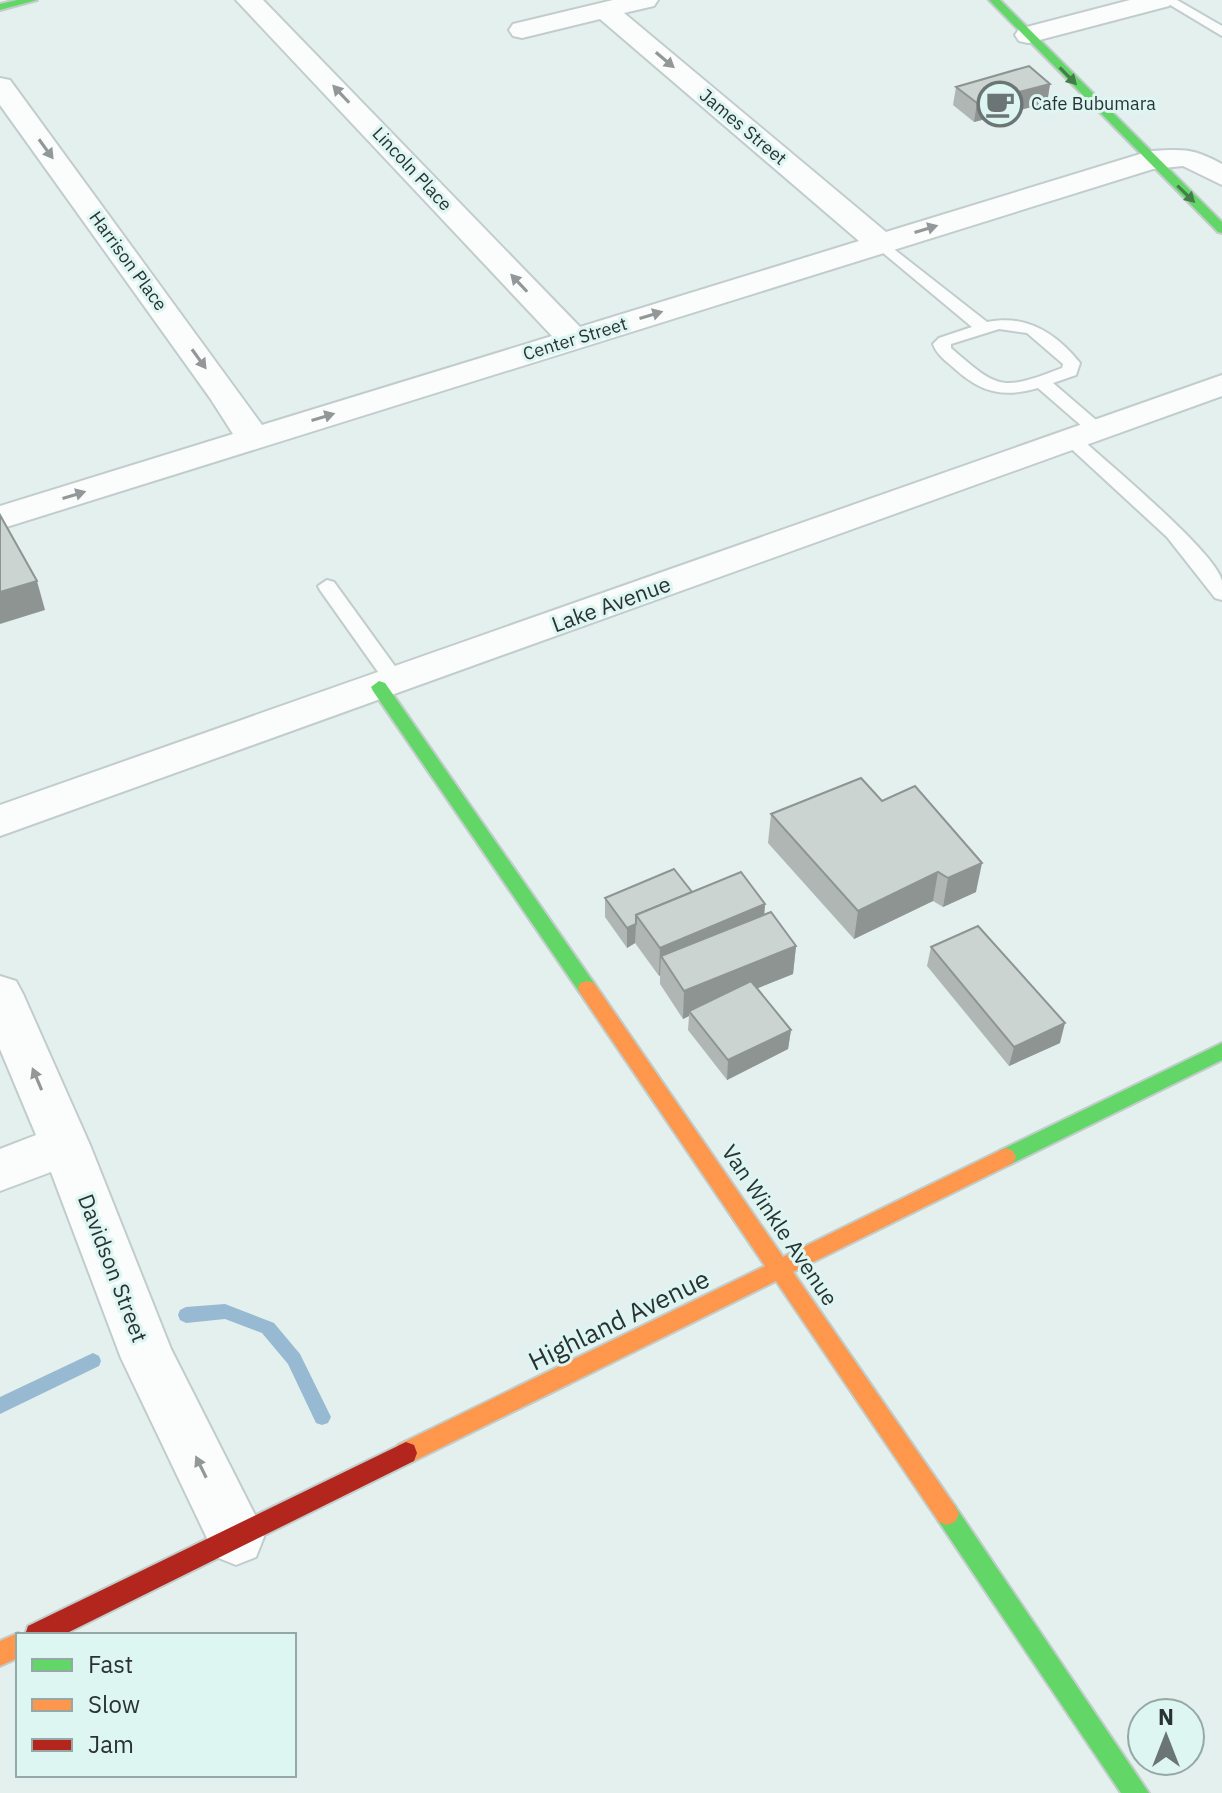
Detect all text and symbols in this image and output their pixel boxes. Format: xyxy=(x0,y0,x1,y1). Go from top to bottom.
one-way arrow xyxy=(654,51,674,68)
one-way arrow xyxy=(1059,66,1077,85)
cafe icon: Cafe Bubumara xyxy=(976,80,1024,128)
street label: James Street xyxy=(695,83,792,170)
one-way arrow xyxy=(332,85,350,104)
place label: Cafe Bubumara xyxy=(1031,92,1156,115)
street label: Lincoln Place xyxy=(368,122,457,215)
one-way arrow xyxy=(38,138,53,159)
one-way arrow xyxy=(1176,185,1195,203)
street label: Harrison Place xyxy=(85,206,172,315)
one-way arrow xyxy=(915,223,939,235)
one-way arrow xyxy=(511,274,529,293)
one-way arrow xyxy=(640,308,664,321)
street label: Center Street xyxy=(520,312,630,365)
one-way arrow xyxy=(191,348,207,370)
one-way arrow xyxy=(311,411,335,423)
one-way arrow xyxy=(63,488,87,500)
street label: Lake Avenue xyxy=(547,569,674,638)
one-way arrow xyxy=(30,1067,43,1091)
street label: Van Winkle Avenue xyxy=(716,1139,845,1311)
street label: Davidson Street xyxy=(72,1190,155,1346)
street label: Highland Avenue xyxy=(523,1261,715,1378)
one-way arrow xyxy=(195,1455,208,1478)
legend xyxy=(16,1633,296,1777)
text: Fast xyxy=(88,1648,133,1680)
text: Slow xyxy=(88,1688,140,1720)
north arrow xyxy=(1126,1697,1206,1777)
text: N xyxy=(1158,1702,1174,1731)
text: Jam xyxy=(88,1728,134,1760)

